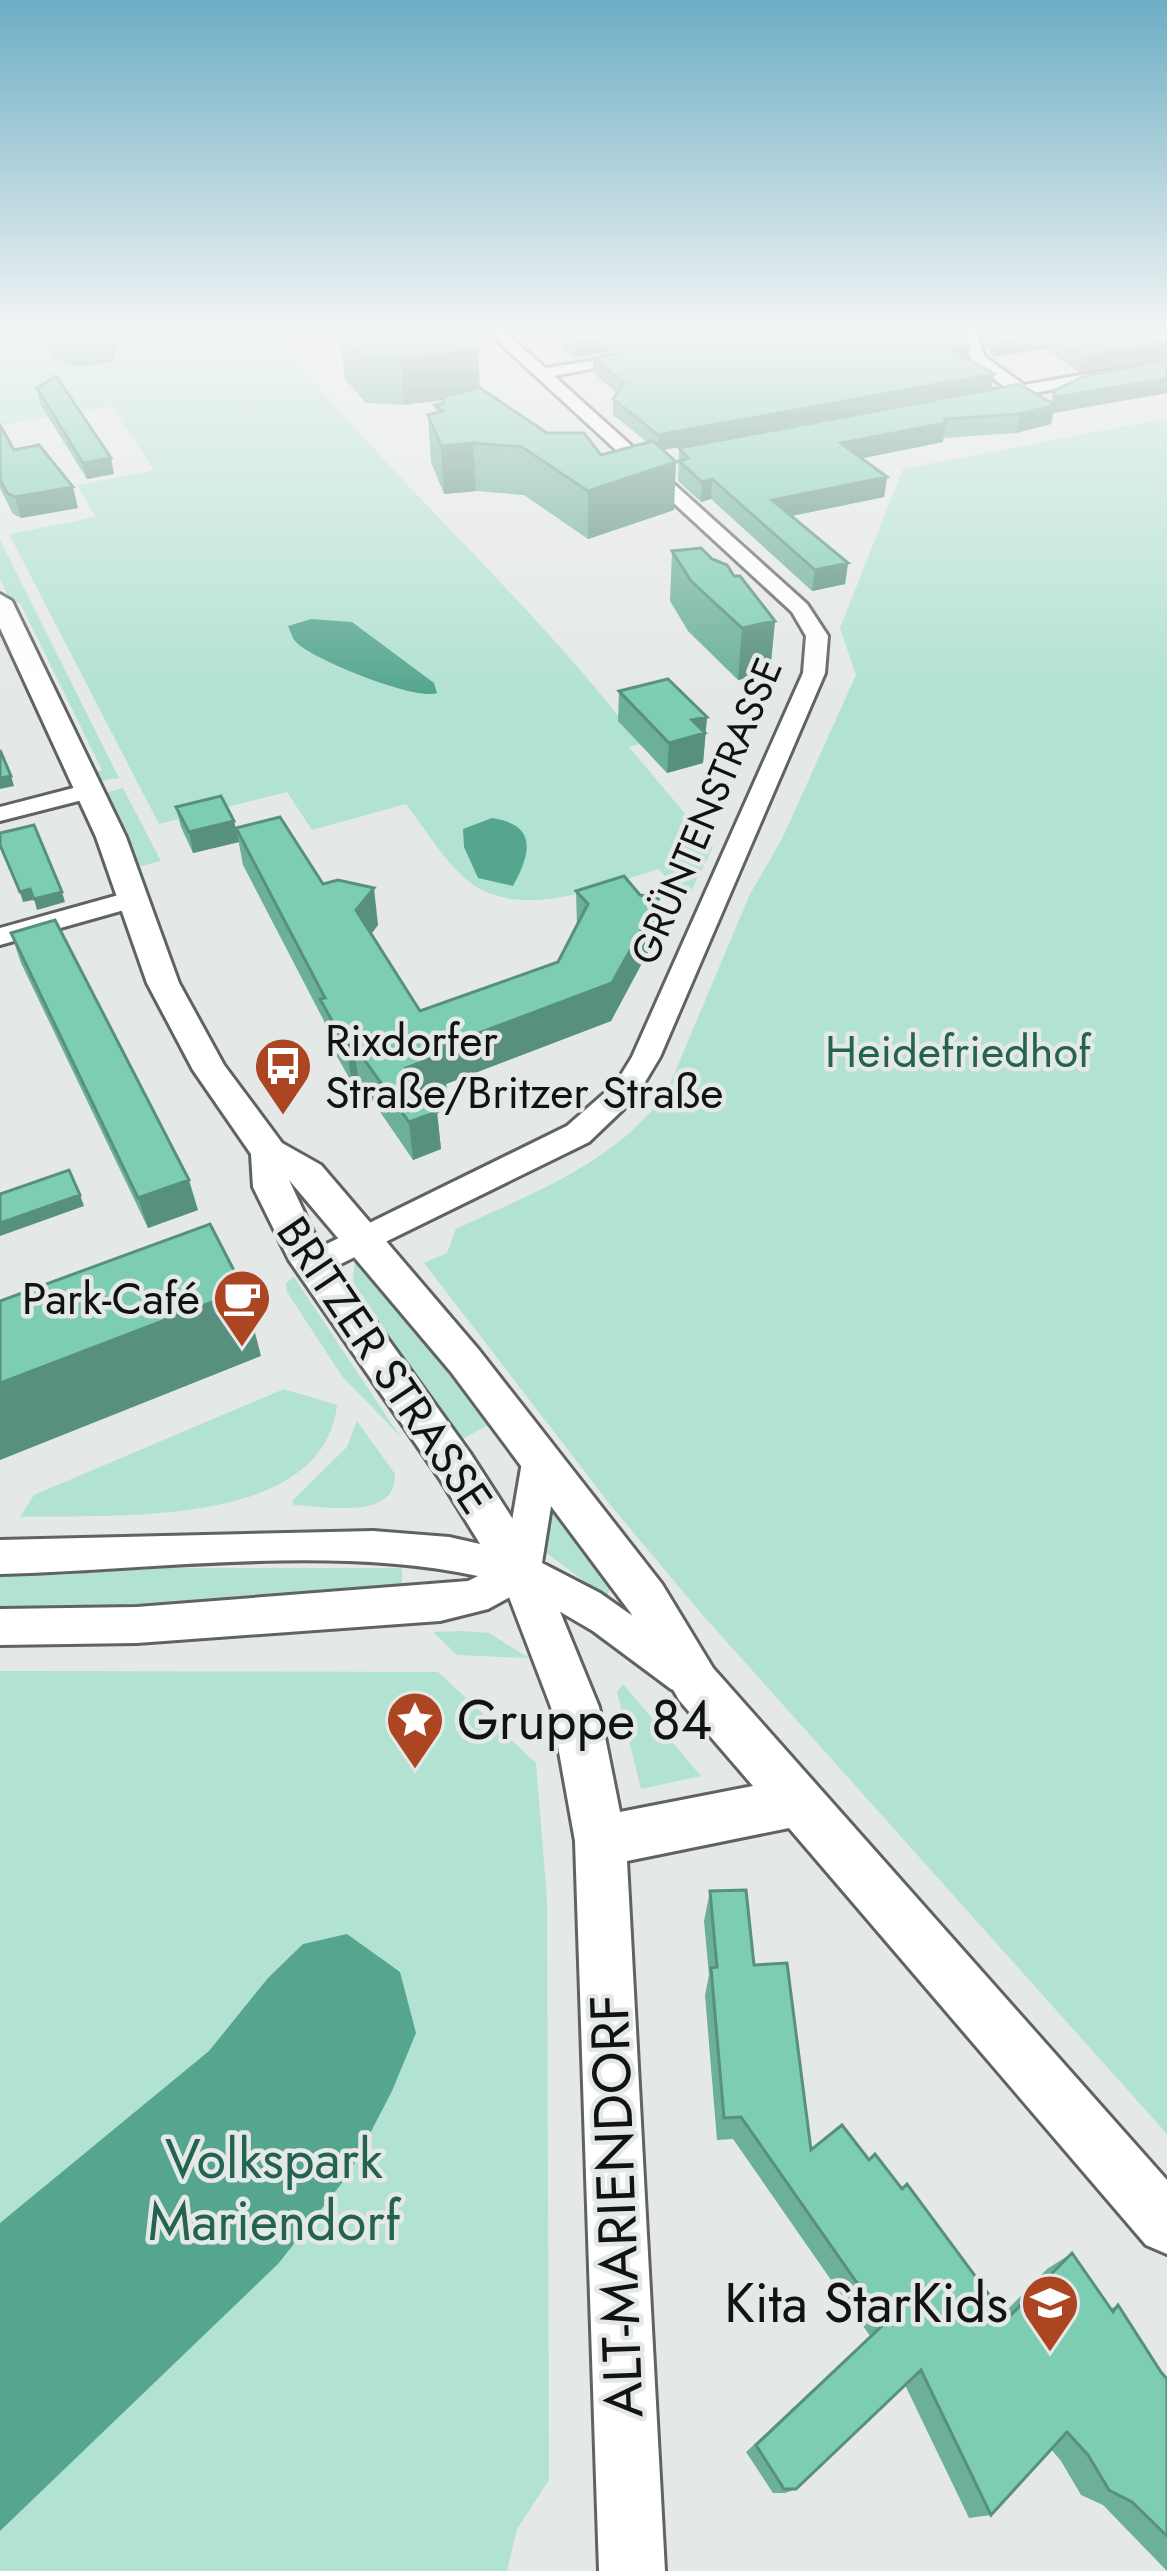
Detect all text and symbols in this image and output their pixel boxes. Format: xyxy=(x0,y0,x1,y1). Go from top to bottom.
street label: GRÜNTENSTRASSE xyxy=(616,649,797,973)
place label: Rixdorfer Straße/Britzer Straße xyxy=(325,1008,723,1125)
park label: Heidefriedhof xyxy=(825,1019,1092,1084)
bus stop icon: Rixdorfer Straße/Britzer Straße xyxy=(252,1035,314,1117)
street label: BRITZER STRASSE xyxy=(261,1204,508,1527)
place label: Park-Café xyxy=(22,1266,200,1331)
cafe icon: Park-Café xyxy=(211,1267,273,1349)
place label: Gruppe 84 xyxy=(457,1681,712,1759)
place icon: Gruppe 84 xyxy=(384,1689,446,1771)
street label: ALT-MARIENDORF xyxy=(570,1993,662,2419)
park label: Volkspark Mariendorf xyxy=(148,2120,402,2260)
place label: Kita StarKids xyxy=(724,2264,1008,2342)
school or university icon: Kita StarKids xyxy=(1019,2272,1081,2354)

